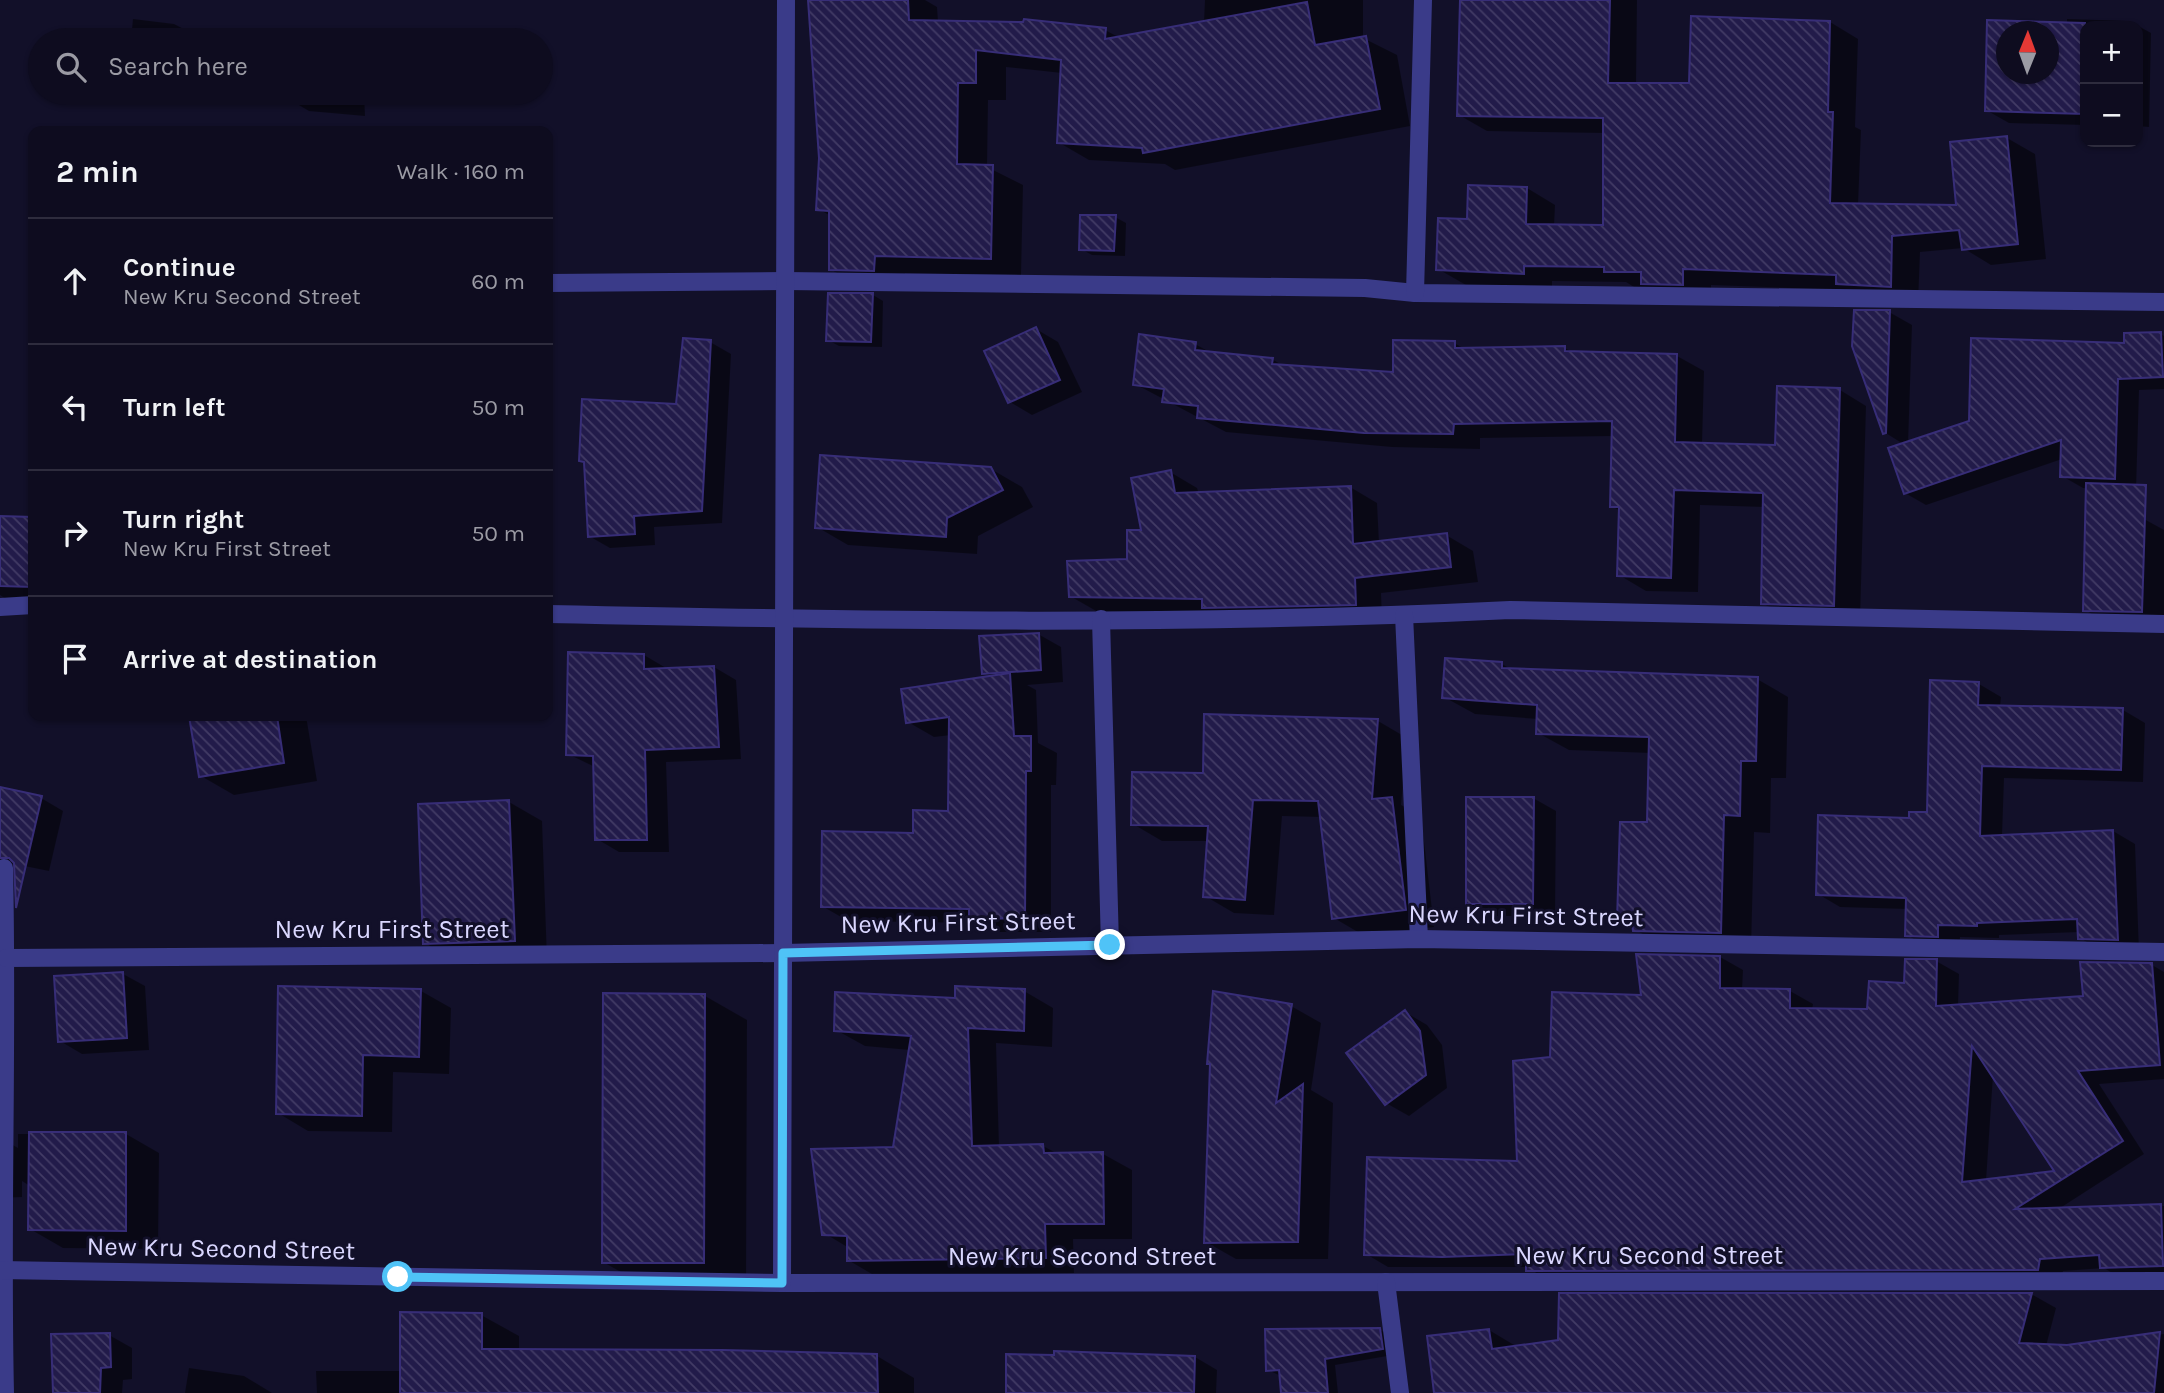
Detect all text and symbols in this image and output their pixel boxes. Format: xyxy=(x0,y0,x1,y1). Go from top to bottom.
north arrow xyxy=(1996,21,2059,84)
map controls xyxy=(2080,21,2143,147)
button: + xyxy=(2080,21,2143,84)
search box xyxy=(28,28,553,105)
icon: search xyxy=(52,48,90,86)
text: Search here xyxy=(108,51,248,82)
button: − xyxy=(2080,84,2143,147)
text: 2 min xyxy=(56,154,139,190)
text: Walk · 160 m xyxy=(397,158,525,185)
text: Continue xyxy=(123,252,235,283)
icon: ahead xyxy=(56,262,94,300)
text: 60 m xyxy=(471,268,525,295)
text: New Kru Second Street xyxy=(123,283,361,310)
icon: left xyxy=(56,388,94,426)
text: Turn left xyxy=(123,392,225,423)
text: 50 m xyxy=(471,394,525,421)
text: Turn right xyxy=(123,504,244,535)
icon: right xyxy=(56,514,94,552)
text: 50 m xyxy=(471,520,525,547)
text: New Kru First Street xyxy=(123,535,331,562)
icon: arrive xyxy=(56,640,94,678)
text: Arrive at destination xyxy=(123,644,377,675)
street label: New Kru First Street xyxy=(1408,898,1644,933)
street label: New Kru First Street xyxy=(840,905,1076,940)
street label: New Kru First Street xyxy=(274,914,510,945)
route end xyxy=(1094,929,1125,960)
street label: New Kru Second Street xyxy=(86,1231,356,1266)
street label: New Kru Second Street xyxy=(1515,1240,1784,1271)
street label: New Kru Second Street xyxy=(948,1241,1217,1272)
route start xyxy=(382,1261,413,1292)

